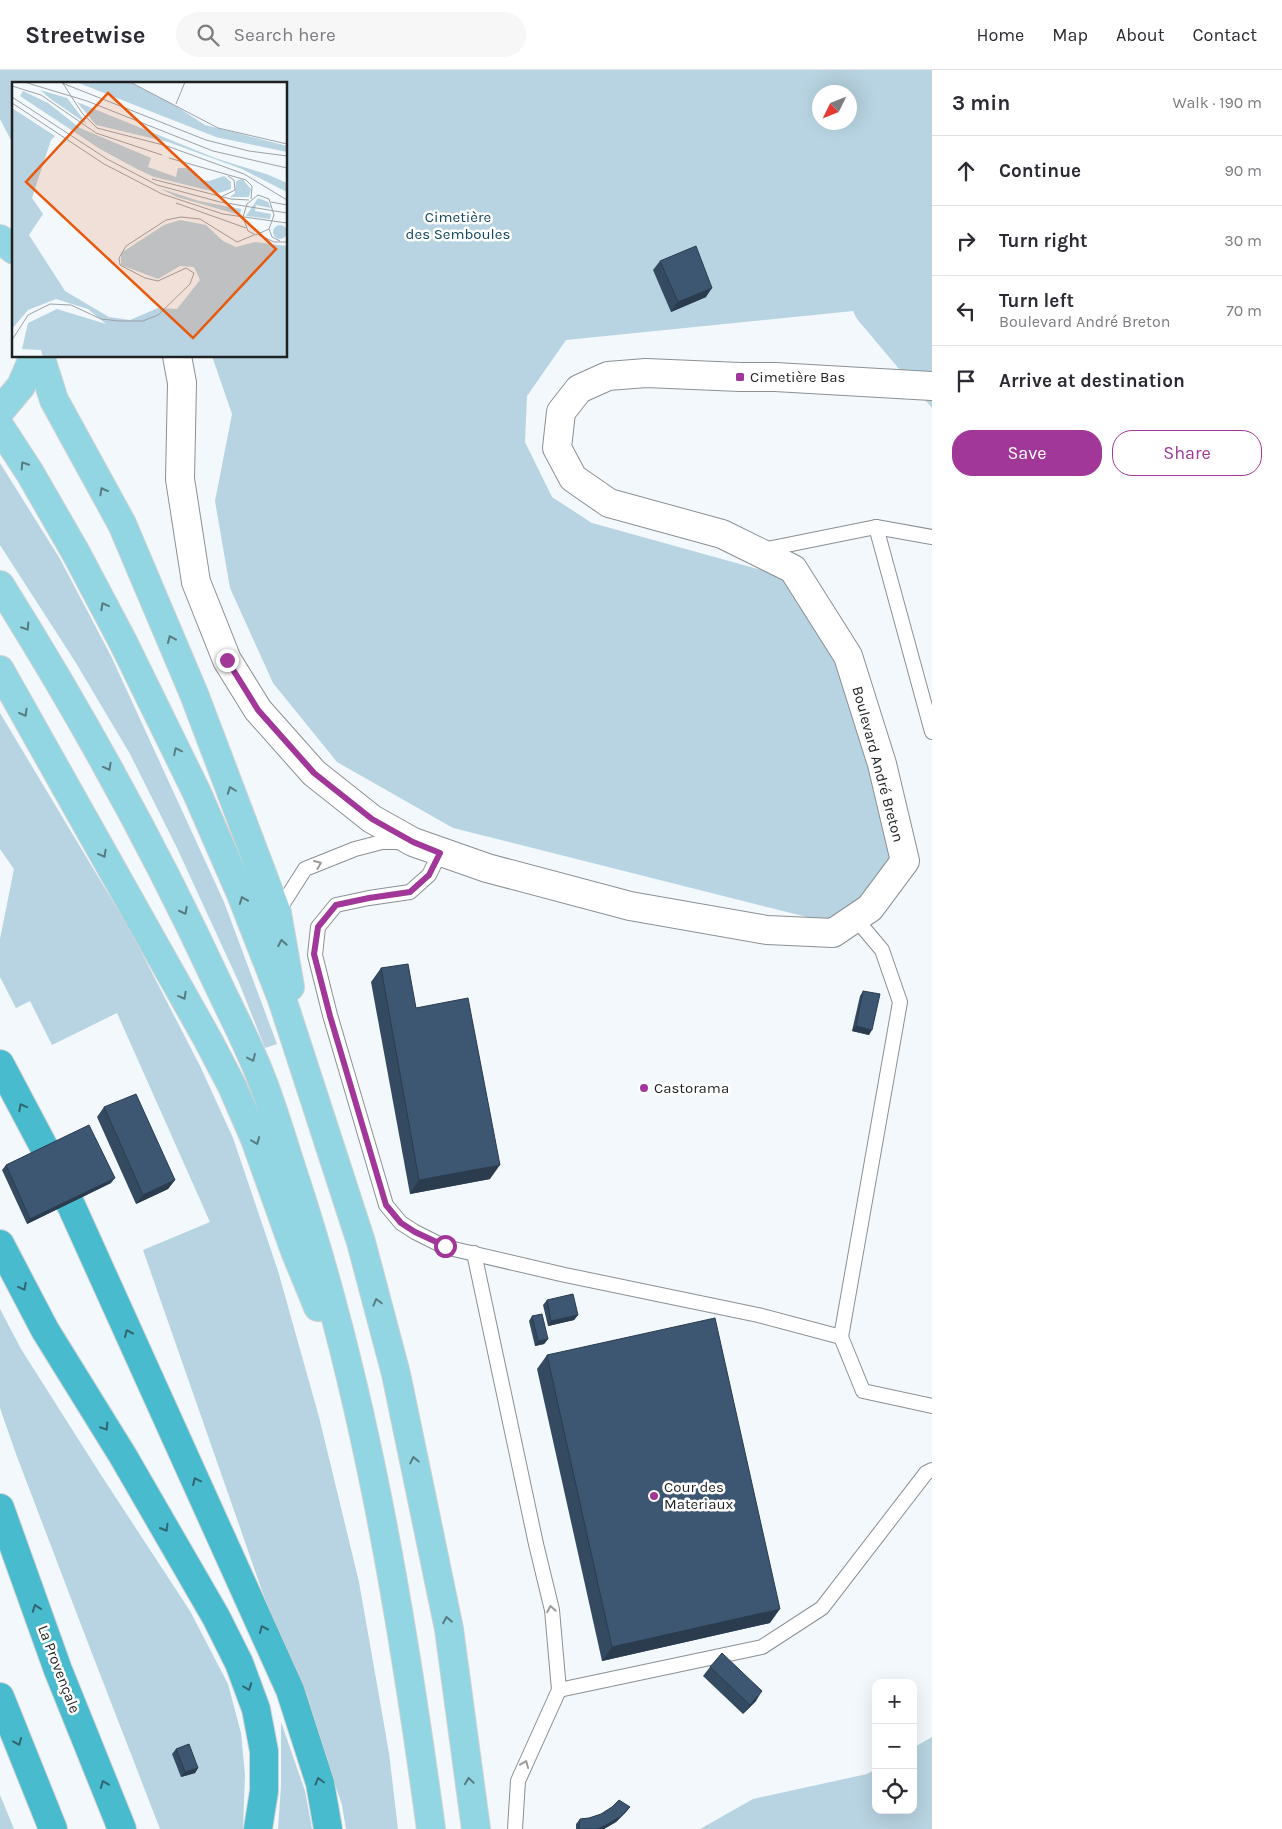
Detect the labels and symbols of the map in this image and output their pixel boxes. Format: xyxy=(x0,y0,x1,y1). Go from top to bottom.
inset map xyxy=(12,82,288,358)
north arrow xyxy=(812,85,857,130)
park label: Cimetière des Semboules xyxy=(406,208,510,243)
place label: Cimetière Bas xyxy=(750,368,845,386)
marker: Cimetière Bas xyxy=(734,371,746,383)
one-way arrow xyxy=(21,461,31,470)
one-way arrow xyxy=(100,487,110,496)
one-way arrow xyxy=(101,602,111,611)
one-way arrow xyxy=(19,621,29,630)
one-way arrow xyxy=(166,635,177,644)
route end xyxy=(216,649,239,672)
street label: Boulevard André Breton xyxy=(849,684,907,844)
one-way arrow xyxy=(18,707,28,716)
one-way arrow xyxy=(173,748,183,757)
one-way arrow xyxy=(102,762,112,771)
one-way arrow xyxy=(226,786,237,795)
one-way arrow xyxy=(97,849,107,858)
one-way arrow xyxy=(313,859,322,870)
one-way arrow xyxy=(239,896,249,905)
one-way arrow xyxy=(178,906,188,915)
one-way arrow xyxy=(278,939,288,948)
one-way arrow xyxy=(177,991,187,1000)
one-way arrow xyxy=(246,1053,257,1062)
place label: Castorama xyxy=(654,1079,729,1097)
marker: Castorama xyxy=(638,1082,650,1094)
one-way arrow xyxy=(18,1103,28,1112)
one-way arrow xyxy=(250,1136,260,1145)
route start xyxy=(434,1235,457,1258)
one-way arrow xyxy=(17,1282,27,1291)
one-way arrow xyxy=(372,1298,383,1307)
one-way arrow xyxy=(124,1329,135,1338)
one-way arrow xyxy=(99,1421,108,1430)
one-way arrow xyxy=(410,1456,420,1465)
one-way arrow xyxy=(191,1477,202,1486)
place label: Cour des Materiaux xyxy=(664,1478,734,1513)
marker: Cour des Materiaux xyxy=(648,1490,660,1502)
one-way arrow xyxy=(158,1523,168,1532)
one-way arrow xyxy=(32,1604,42,1612)
one-way arrow xyxy=(546,1605,556,1614)
one-way arrow xyxy=(442,1615,452,1624)
street label: La Provençale xyxy=(34,1622,84,1716)
one-way arrow xyxy=(259,1625,269,1634)
one-way arrow xyxy=(242,1682,252,1691)
one-way arrow xyxy=(12,1737,22,1746)
one-way arrow xyxy=(519,1760,530,1769)
one-way arrow xyxy=(464,1776,475,1784)
one-way arrow xyxy=(314,1777,325,1786)
one-way arrow xyxy=(99,1780,110,1789)

